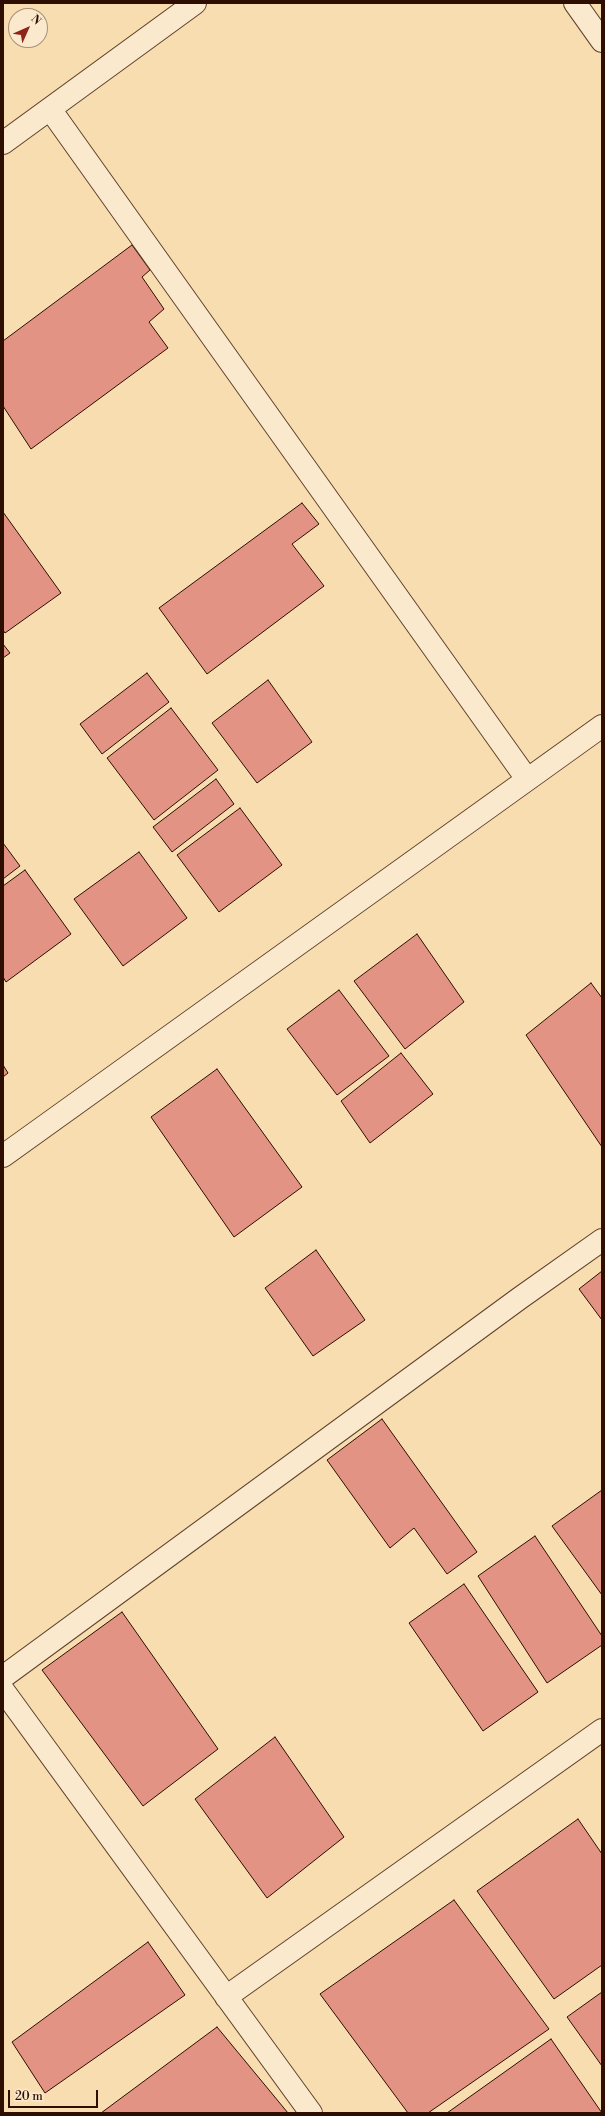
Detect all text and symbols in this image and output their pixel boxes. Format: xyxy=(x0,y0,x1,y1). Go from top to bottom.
north arrow xyxy=(8,8,48,48)
text: N xyxy=(28,12,44,28)
scale bar xyxy=(10,2082,100,2108)
text: 20 m xyxy=(15,2089,43,2104)

